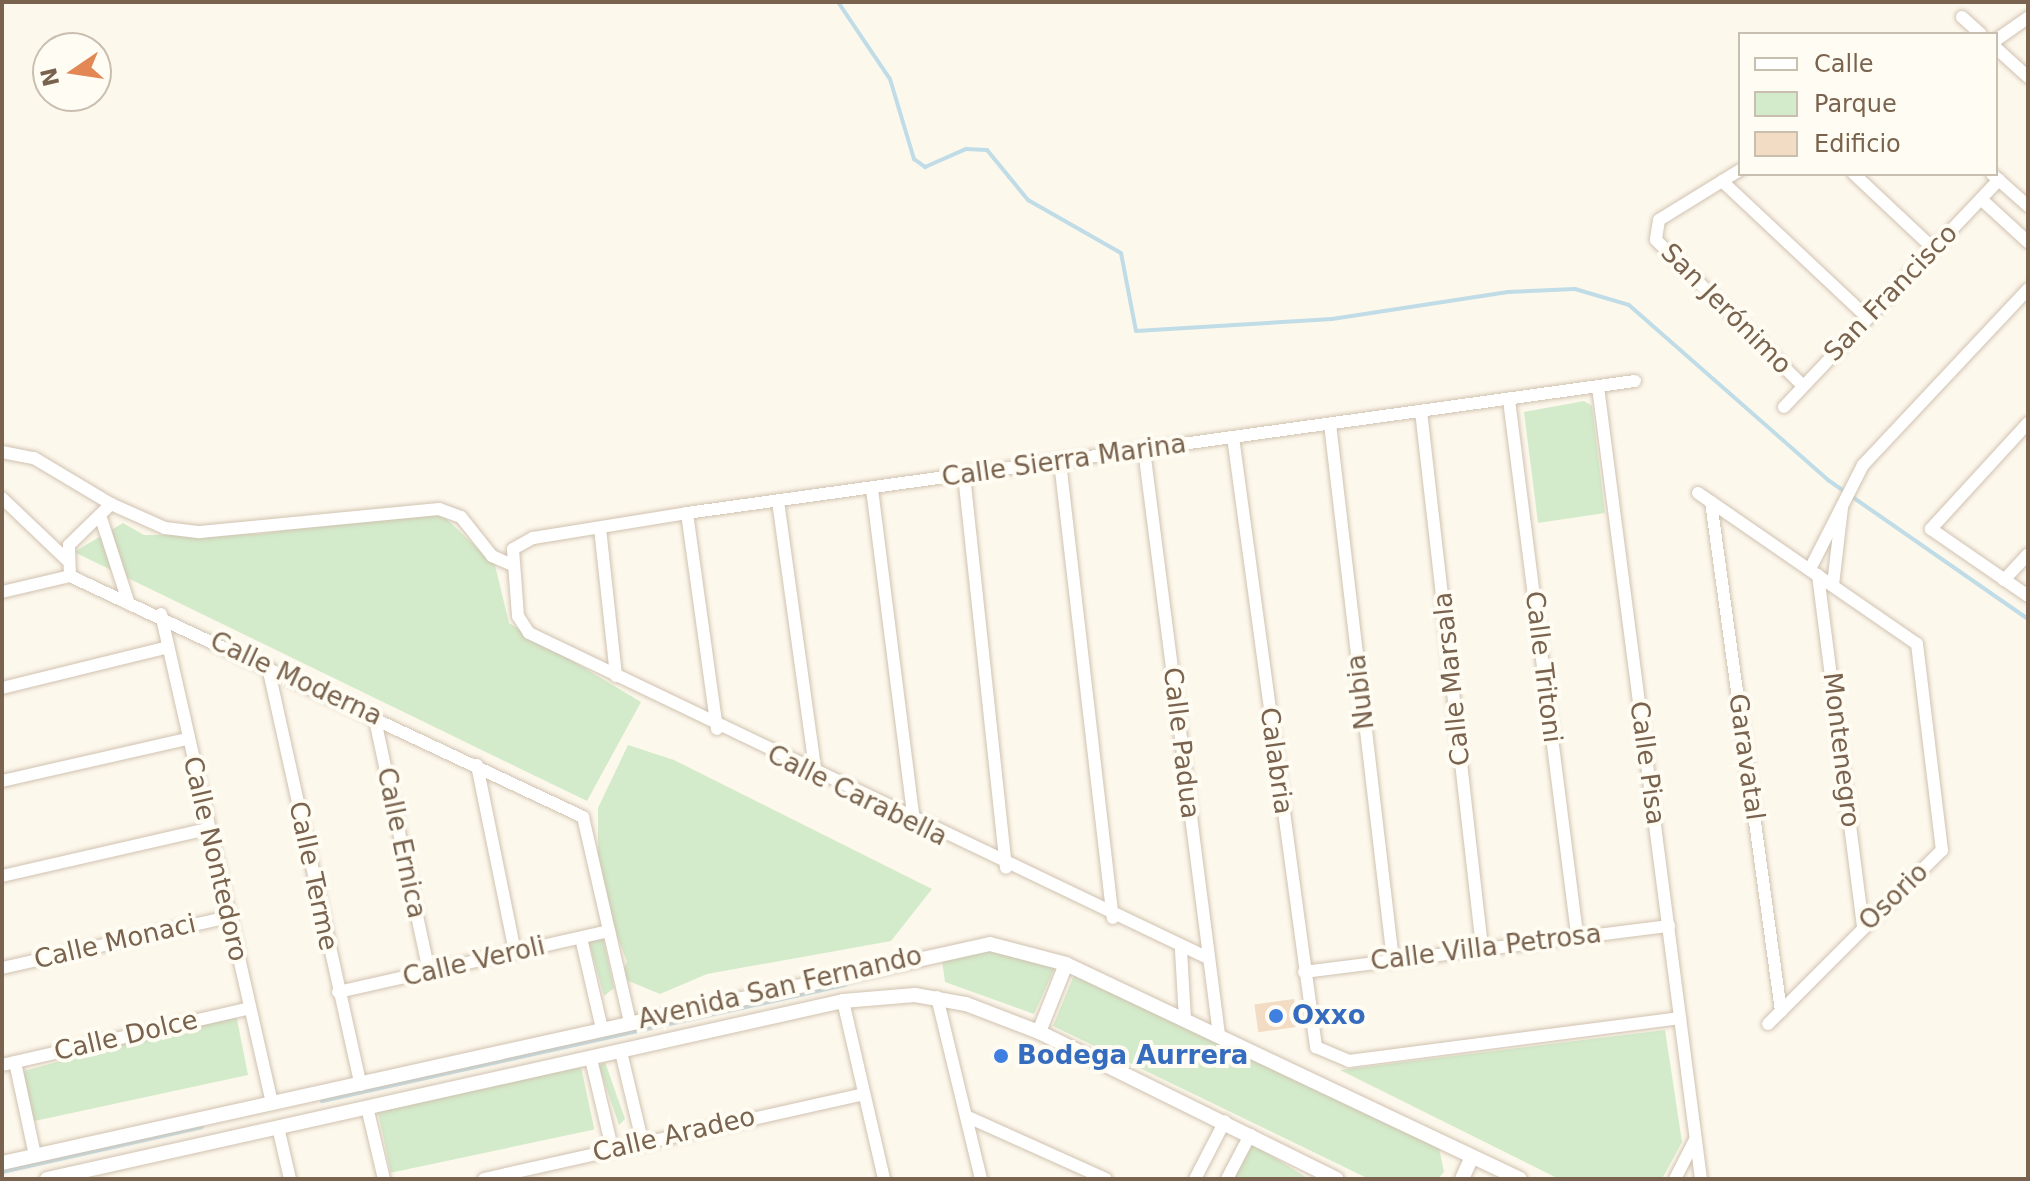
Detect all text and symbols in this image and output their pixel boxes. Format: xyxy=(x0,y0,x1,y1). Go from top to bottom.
north arrow xyxy=(32,32,112,112)
legend xyxy=(1738,32,1998,176)
text: Calle xyxy=(1814,50,1874,78)
text: N xyxy=(36,65,64,89)
text: Parque xyxy=(1814,90,1897,118)
text: Edificio xyxy=(1814,130,1901,158)
street label: San Francisco xyxy=(1818,218,1964,368)
street label: San Jerónimo xyxy=(1654,237,1798,381)
street label: Calle Sierra Marina xyxy=(940,428,1188,494)
street label: Calle Tritoni xyxy=(1518,589,1568,745)
street label: Calle Marsala xyxy=(1427,591,1477,767)
street label: Calle Moderna xyxy=(205,625,387,733)
street label: Nubia xyxy=(1341,653,1381,731)
street label: Calle Padua xyxy=(1156,666,1206,820)
street label: Montenegro xyxy=(1816,671,1866,829)
street label: Garavatal xyxy=(1722,692,1770,822)
street label: Calle Pisa xyxy=(1623,699,1671,827)
street label: Calabria xyxy=(1253,706,1299,816)
street label: Calle Carabella xyxy=(762,739,952,853)
street label: Calle Nontedoro xyxy=(176,754,254,964)
street label: Calle Ernica xyxy=(370,765,432,921)
street label: Calle Terme xyxy=(282,799,344,953)
street label: Osorio xyxy=(1853,857,1935,937)
street label: Calle Monaci xyxy=(31,908,199,976)
street label: Calle Villa Petrosa xyxy=(1369,918,1603,978)
street label: Calle Veroli xyxy=(400,930,548,994)
street label: Avenida San Fernando xyxy=(635,940,925,1036)
place label: Oxxo xyxy=(1292,1000,1366,1032)
street label: Calle Dolce xyxy=(51,1004,201,1068)
marker: Oxxo xyxy=(1267,1007,1285,1025)
place label: Bodega Aurrera xyxy=(1017,1040,1248,1072)
marker: Bodega Aurrera xyxy=(992,1047,1010,1065)
street label: Calle Aradeo xyxy=(590,1101,758,1169)

